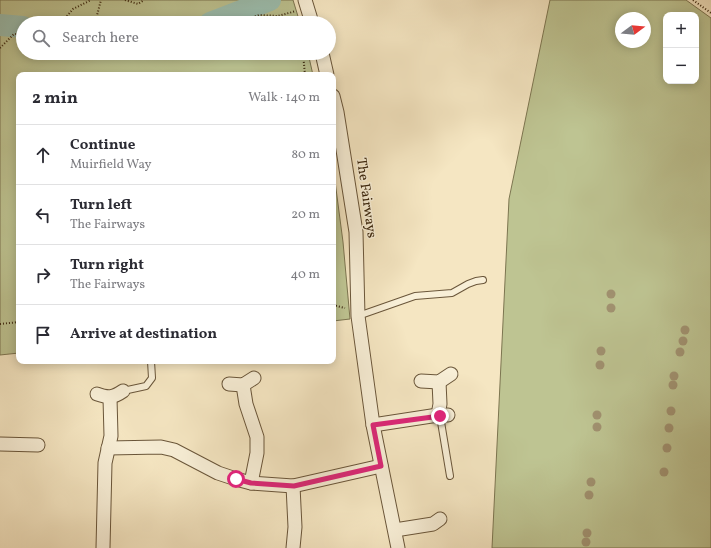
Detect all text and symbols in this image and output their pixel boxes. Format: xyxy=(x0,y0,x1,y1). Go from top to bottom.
north arrow xyxy=(615,12,651,48)
map controls xyxy=(663,12,699,84)
button: + xyxy=(663,12,699,48)
search box xyxy=(16,16,336,60)
icon: search xyxy=(30,27,52,49)
text: Search here xyxy=(62,28,139,49)
button: − xyxy=(663,48,699,84)
text: 2 min xyxy=(32,87,78,110)
text: Walk · 140 m xyxy=(248,89,320,107)
text: Continue xyxy=(70,135,135,156)
icon: ahead xyxy=(32,144,54,166)
text: 80 m xyxy=(291,146,320,164)
text: Muirfield Way xyxy=(70,156,152,174)
street label: The Fairways xyxy=(351,157,381,239)
text: Turn left xyxy=(70,195,132,216)
icon: left xyxy=(32,204,54,226)
text: 20 m xyxy=(291,206,320,224)
text: The Fairways xyxy=(70,216,145,234)
text: Turn right xyxy=(70,255,144,276)
icon: right xyxy=(32,264,54,286)
text: 40 m xyxy=(291,266,320,284)
text: The Fairways xyxy=(70,276,145,294)
icon: arrive xyxy=(32,324,54,346)
text: Arrive at destination xyxy=(70,324,217,345)
route end xyxy=(431,407,449,425)
route start xyxy=(227,470,245,488)

